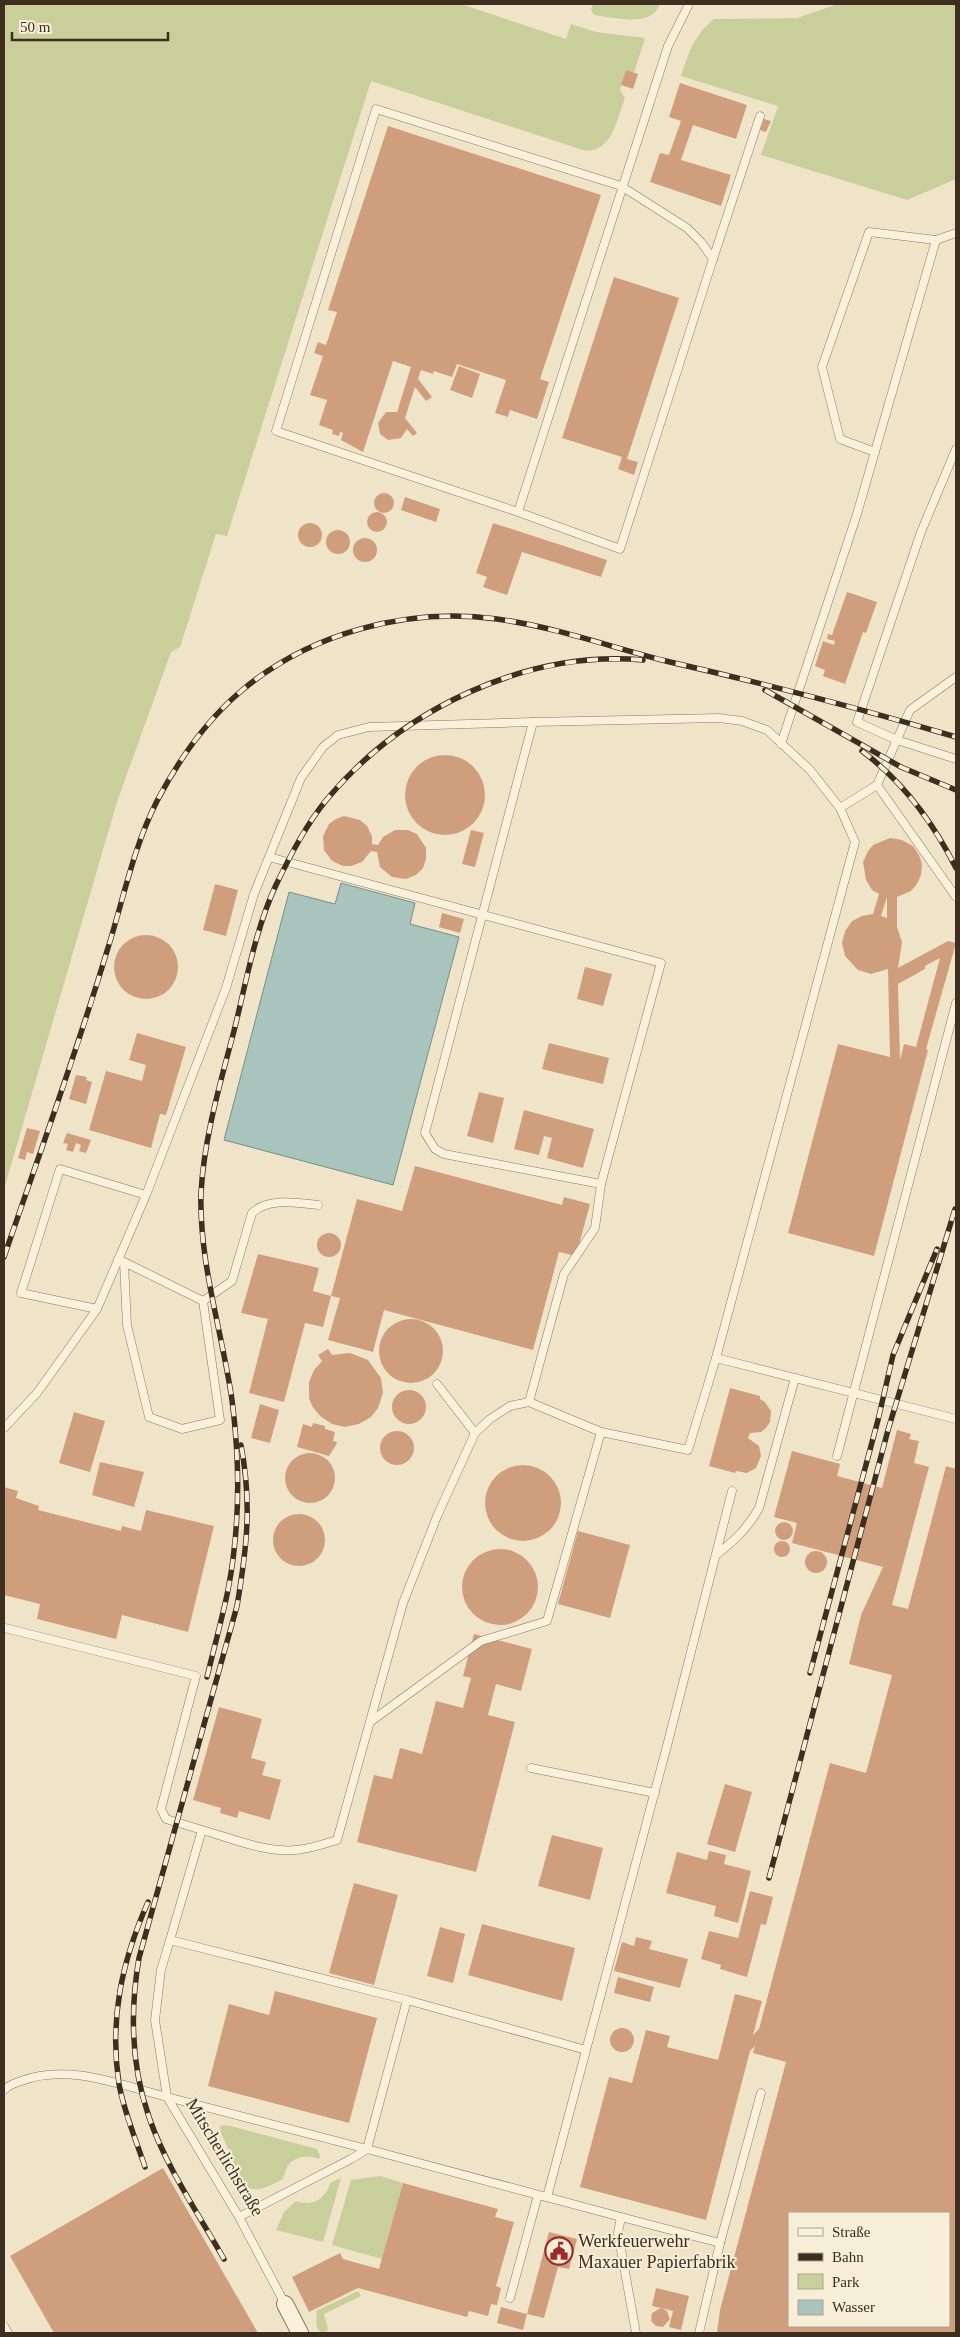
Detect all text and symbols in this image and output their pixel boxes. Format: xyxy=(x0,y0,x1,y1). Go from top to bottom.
scale bar xyxy=(12,10,169,42)
text: 50 m xyxy=(20,19,51,35)
street label: Mitscherlichstraße xyxy=(182,2094,268,2220)
legend xyxy=(788,2212,950,2327)
text: Straße xyxy=(832,2224,871,2240)
place label: Werkfeuerwehr Maxauer Papierfabrik xyxy=(578,2231,735,2272)
public building icon: Werkfeuerwehr Maxauer Papierfabrik xyxy=(544,2236,574,2266)
text: Bahn xyxy=(832,2249,864,2265)
text: Park xyxy=(832,2274,860,2290)
text: Wasser xyxy=(832,2299,875,2315)

